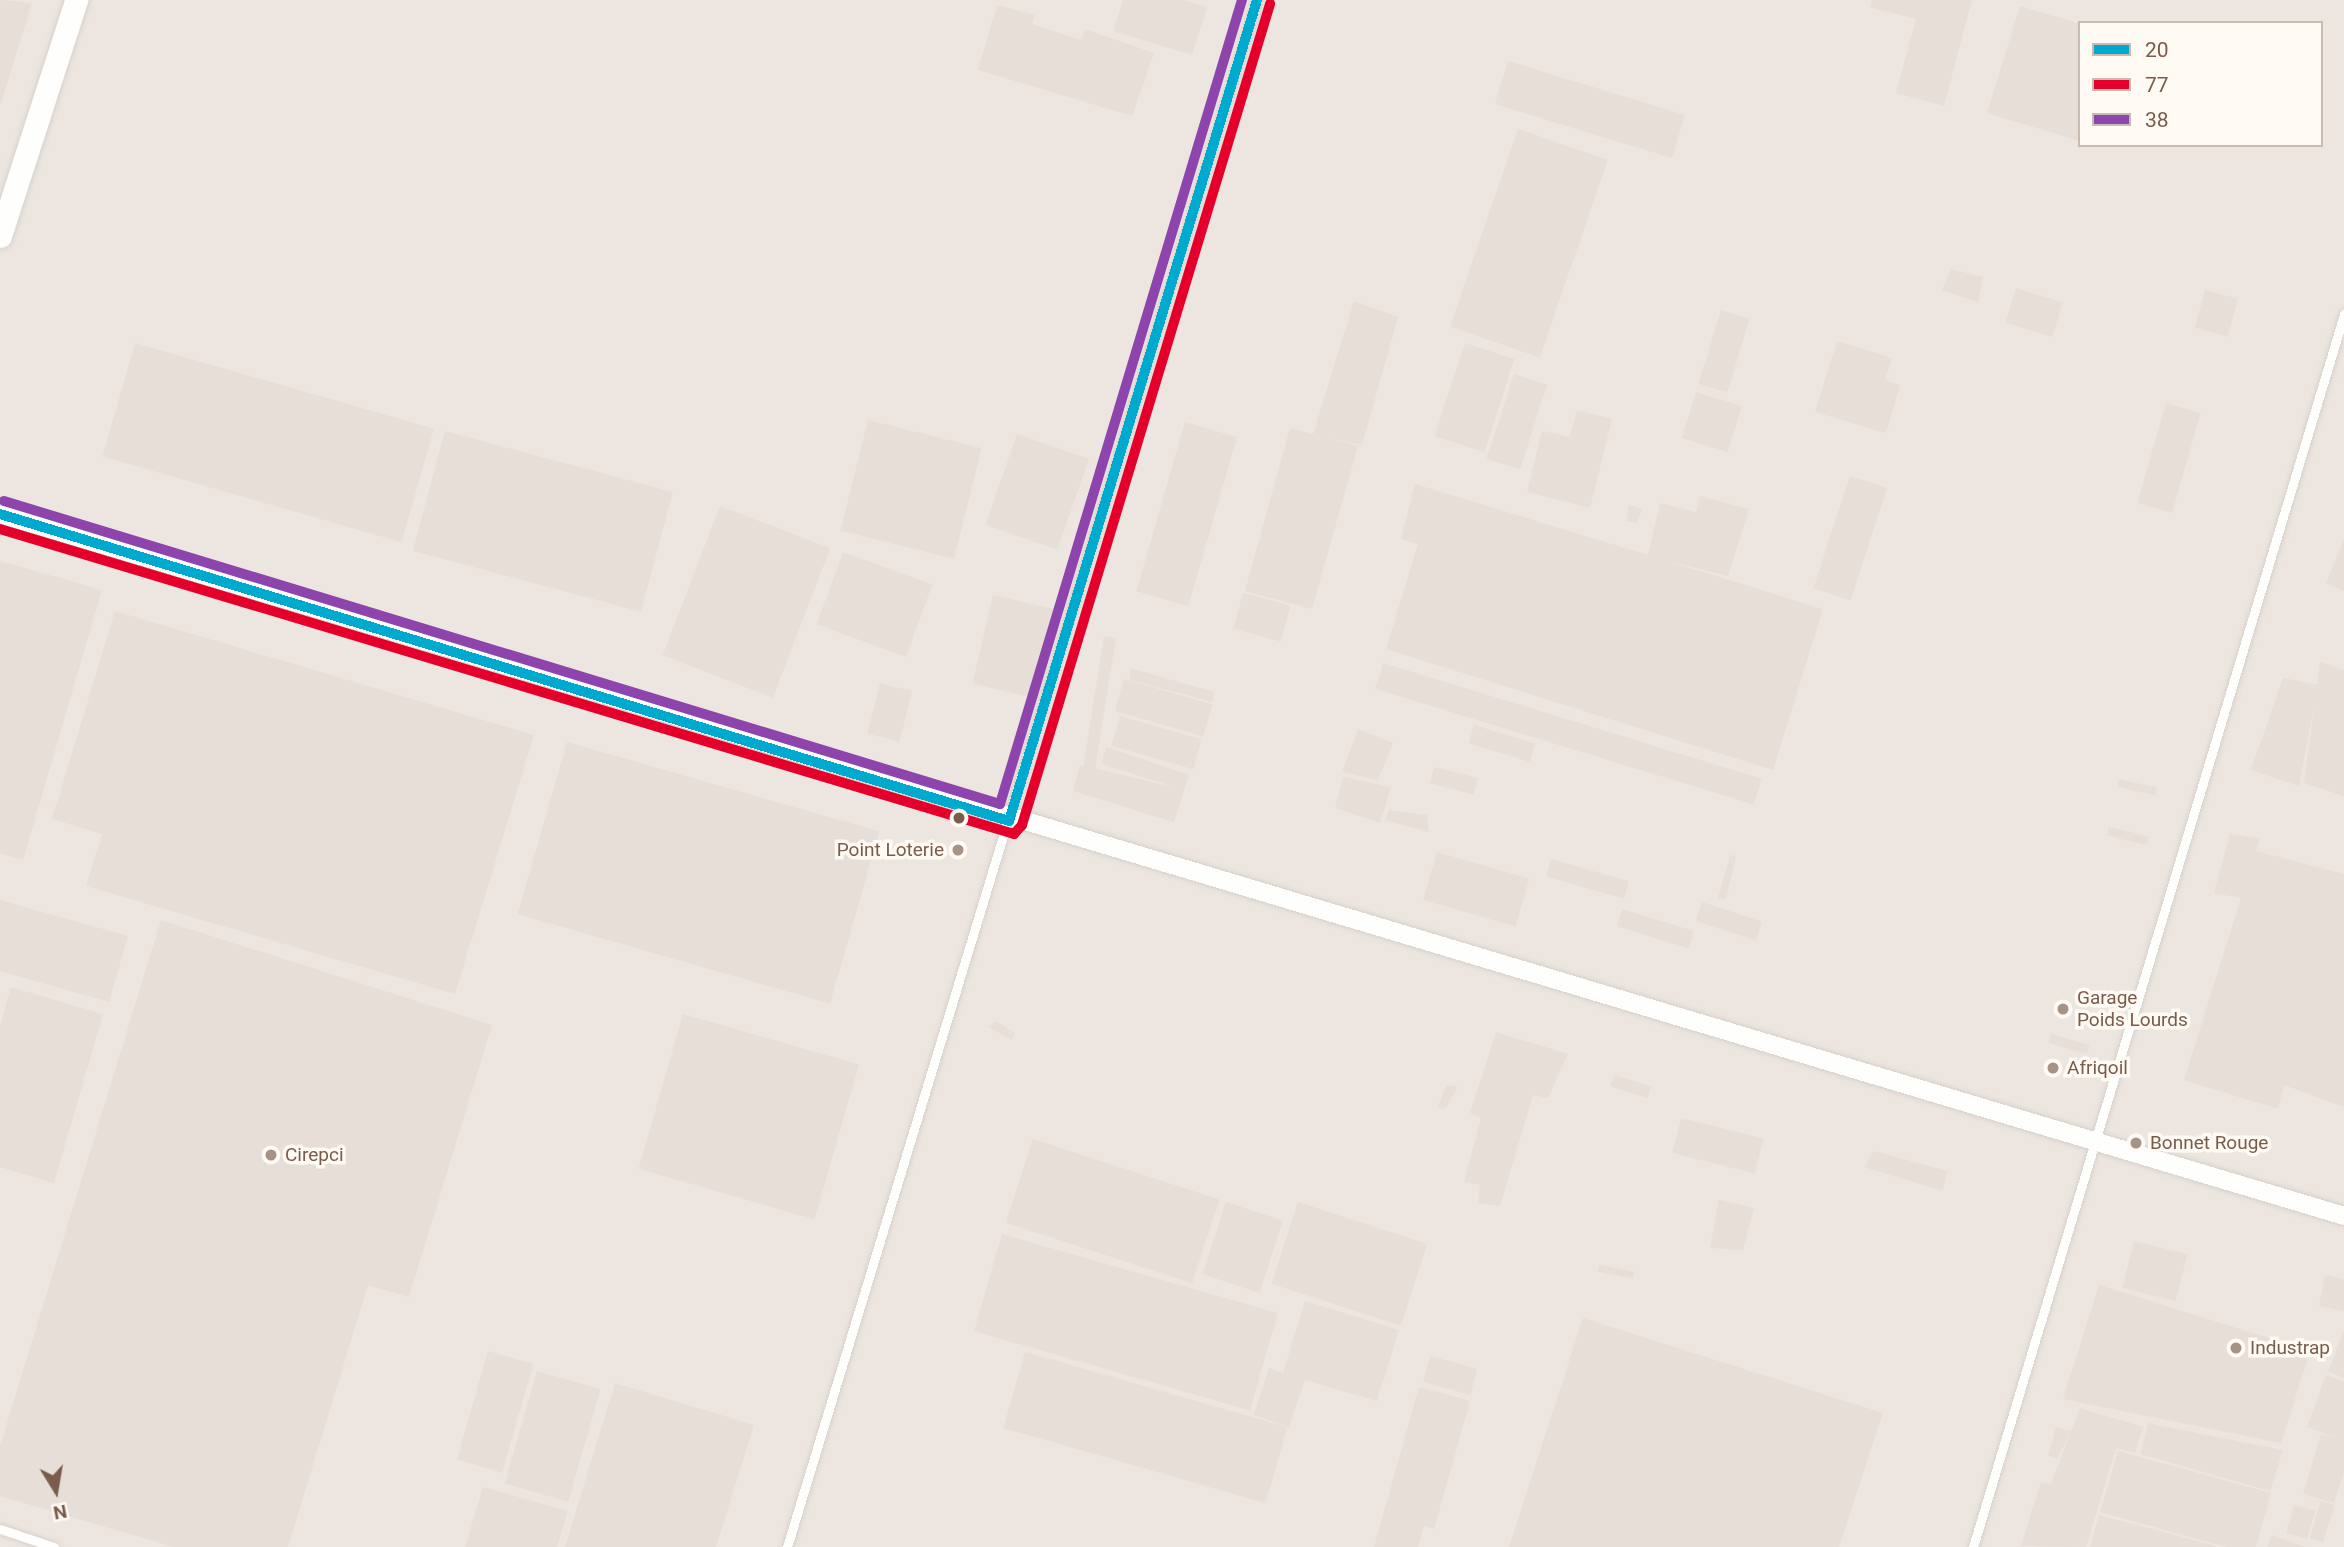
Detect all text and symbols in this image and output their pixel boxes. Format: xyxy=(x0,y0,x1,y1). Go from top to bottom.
legend xyxy=(2078,21,2323,147)
text: 20 xyxy=(2145,38,2169,62)
text: 77 xyxy=(2145,73,2169,97)
text: 38 xyxy=(2145,108,2169,132)
unlabelled marker xyxy=(952,811,966,825)
place label: Point Loterie xyxy=(837,839,944,861)
marker: Point Loterie xyxy=(950,842,966,858)
place label: Garage Poids Lourds xyxy=(2077,987,2188,1031)
marker: Garage Poids Lourds xyxy=(2055,1001,2071,1017)
place label: Afriqoil xyxy=(2067,1057,2128,1079)
marker: Afriqoil xyxy=(2045,1060,2061,1076)
place label: Bonnet Rouge xyxy=(2150,1132,2268,1154)
marker: Bonnet Rouge xyxy=(2128,1135,2144,1151)
place label: Cirepci xyxy=(285,1144,344,1166)
marker: Cirepci xyxy=(263,1147,279,1163)
place label: Industrap xyxy=(2250,1337,2330,1359)
marker: Industrap xyxy=(2228,1340,2244,1356)
north arrow xyxy=(21,1456,91,1526)
text: N xyxy=(51,1500,69,1525)

